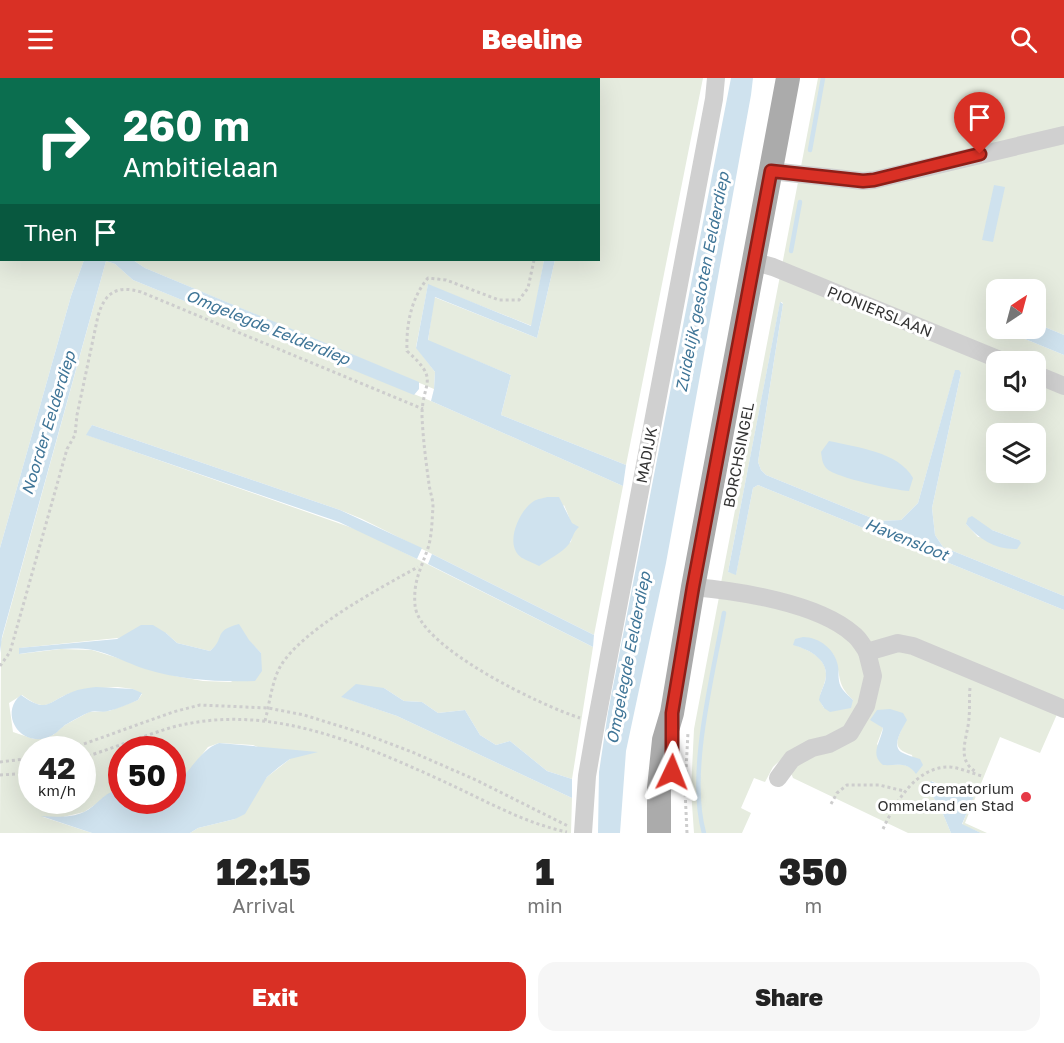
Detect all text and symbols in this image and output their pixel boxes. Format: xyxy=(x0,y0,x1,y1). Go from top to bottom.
icon: menu xyxy=(24,23,57,56)
text: Beeline xyxy=(482,23,582,55)
icon: search xyxy=(1007,23,1040,56)
pin xyxy=(954,92,1005,154)
text: 260 m xyxy=(123,100,250,150)
icon: arrive xyxy=(963,101,996,134)
icon: right xyxy=(24,102,102,180)
text: Ambitielaan xyxy=(123,151,278,183)
water label: Zuidelijk gesloten Eelderdiep xyxy=(671,169,733,393)
icon: arrive xyxy=(89,216,122,249)
text: Then xyxy=(24,219,77,246)
north arrow xyxy=(986,279,1046,339)
map controls xyxy=(986,279,1046,483)
street label: PIONIERSLAAN xyxy=(825,282,935,340)
water label: Omgelegde Eelderdiep xyxy=(183,285,354,369)
water label: Noorder Eelderdiep xyxy=(17,348,80,497)
button: sound xyxy=(986,351,1046,411)
street label: BORCHSINGEL xyxy=(719,400,757,509)
button: layers xyxy=(986,423,1046,483)
street label: MADIJK xyxy=(632,425,660,485)
water label: Havensloot xyxy=(863,513,953,565)
water label: Omgelegde Eelderdiep xyxy=(602,569,655,746)
speed limit sign: 50 xyxy=(108,736,186,814)
position arrow xyxy=(640,740,704,804)
text: 42 xyxy=(38,750,76,786)
place label: Crematorium Ommeland en Stad xyxy=(877,779,1014,814)
text: km/h xyxy=(38,781,76,799)
marker: Crematorium Ommeland en Stad xyxy=(1019,790,1033,804)
text: 12:15 xyxy=(216,850,311,893)
text: 1 xyxy=(535,850,554,893)
text: 350 xyxy=(779,850,848,893)
text: Arrival xyxy=(232,893,295,917)
text: min xyxy=(527,893,563,917)
text: m xyxy=(804,893,822,917)
button: Exit xyxy=(24,962,526,1031)
button: Share xyxy=(538,962,1040,1031)

